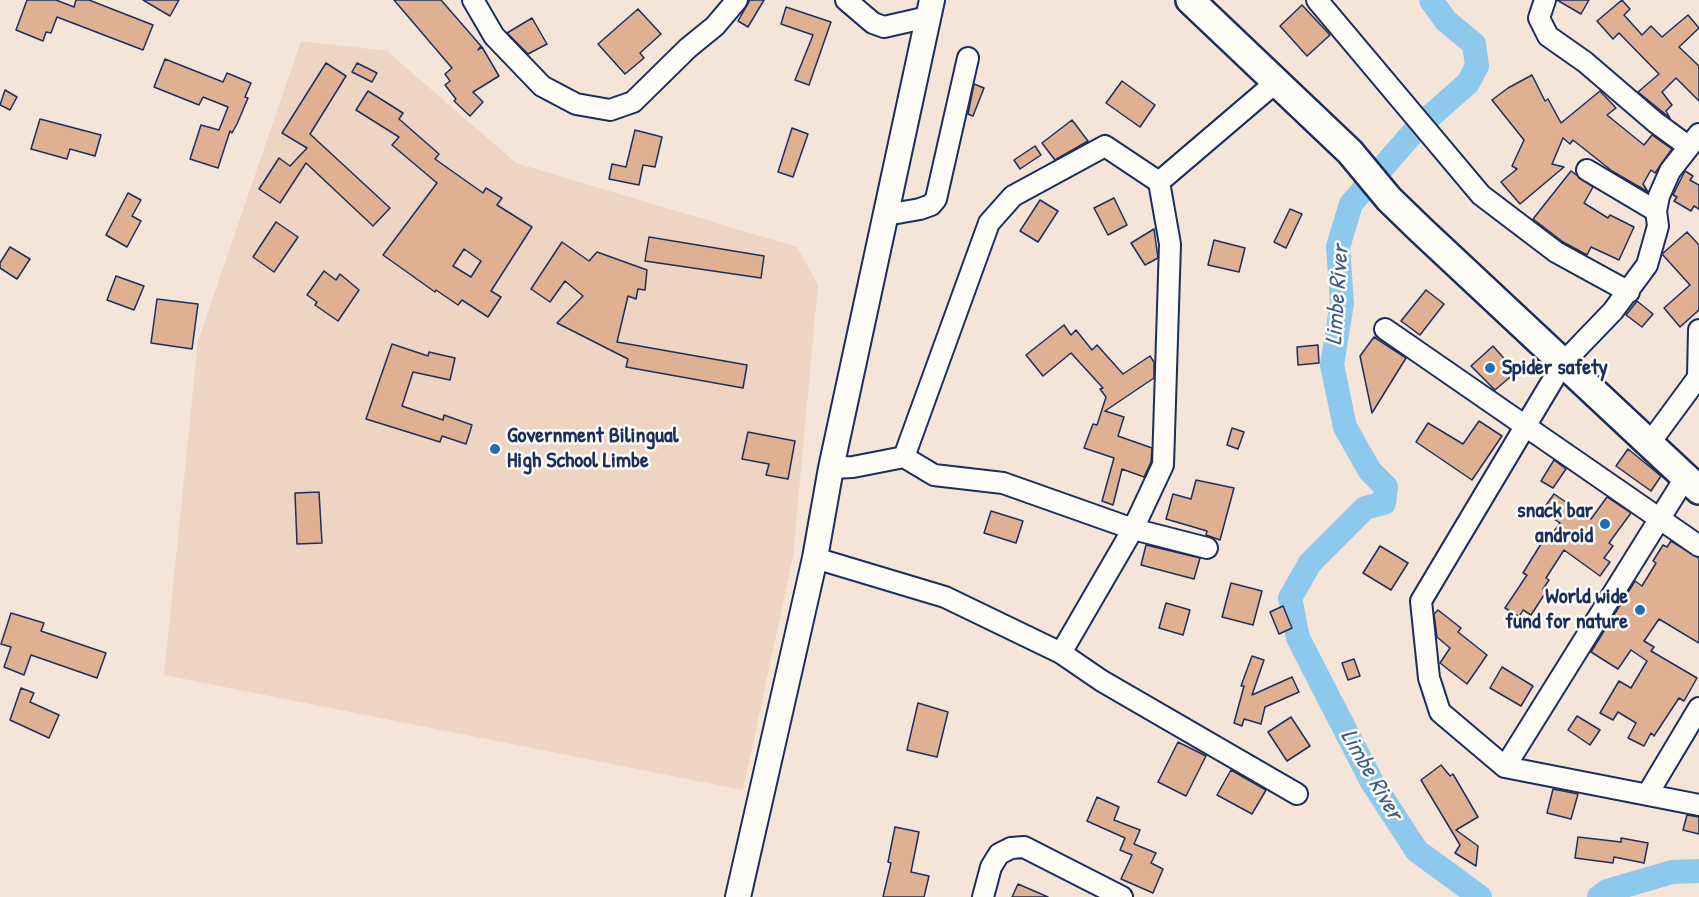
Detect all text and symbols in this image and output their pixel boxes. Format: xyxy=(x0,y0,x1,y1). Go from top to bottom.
water label: Limbe River xyxy=(1320,244,1356,346)
place label: Spider safety xyxy=(1502,355,1608,381)
marker: Spider safety xyxy=(1483,361,1497,375)
place label: Government Bilingual High School Limbe xyxy=(507,423,679,475)
marker: Government Bilingual High School Limbe xyxy=(488,442,502,456)
place label: snack bar android xyxy=(1517,498,1593,550)
marker: snack bar android xyxy=(1598,517,1612,531)
place label: World wide fund for nature xyxy=(1505,584,1628,636)
marker: World wide fund for nature xyxy=(1633,603,1647,617)
water label: Limbe River xyxy=(1333,724,1409,826)

